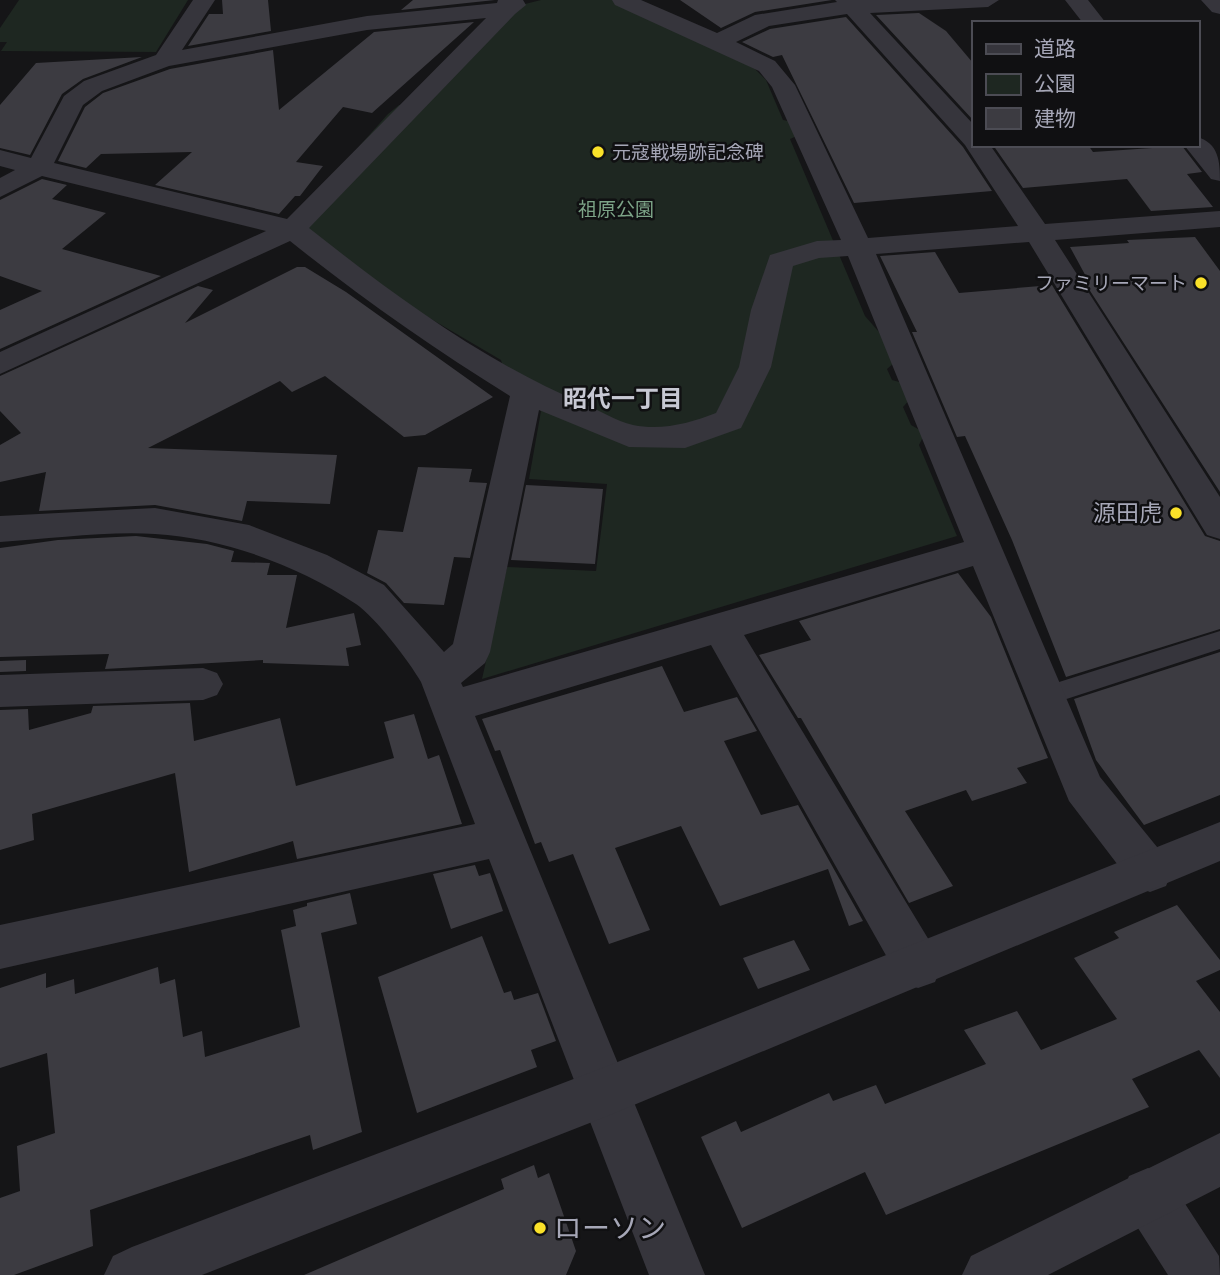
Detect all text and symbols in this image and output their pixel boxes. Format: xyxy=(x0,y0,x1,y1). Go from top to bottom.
legend xyxy=(972,21,1199,147)
text: 道路 xyxy=(1034,37,1076,62)
text: 公園 xyxy=(1034,72,1076,97)
text: 建物 xyxy=(1034,107,1076,132)
place label: 元寇戦場跡記念碑 xyxy=(612,142,764,164)
marker: 元寇戦場跡記念碑 xyxy=(590,144,606,160)
park label: 祖原公園 xyxy=(578,199,654,221)
place label: ファミリーマート xyxy=(1035,273,1187,295)
marker: ファミリーマート xyxy=(1193,275,1209,291)
district label: 昭代一丁目 xyxy=(563,385,683,414)
place label: 源田虎 xyxy=(1093,500,1162,528)
marker: 源田虎 xyxy=(1168,505,1184,521)
place label: ローソン xyxy=(554,1212,666,1246)
marker: ローソン xyxy=(532,1220,548,1236)

